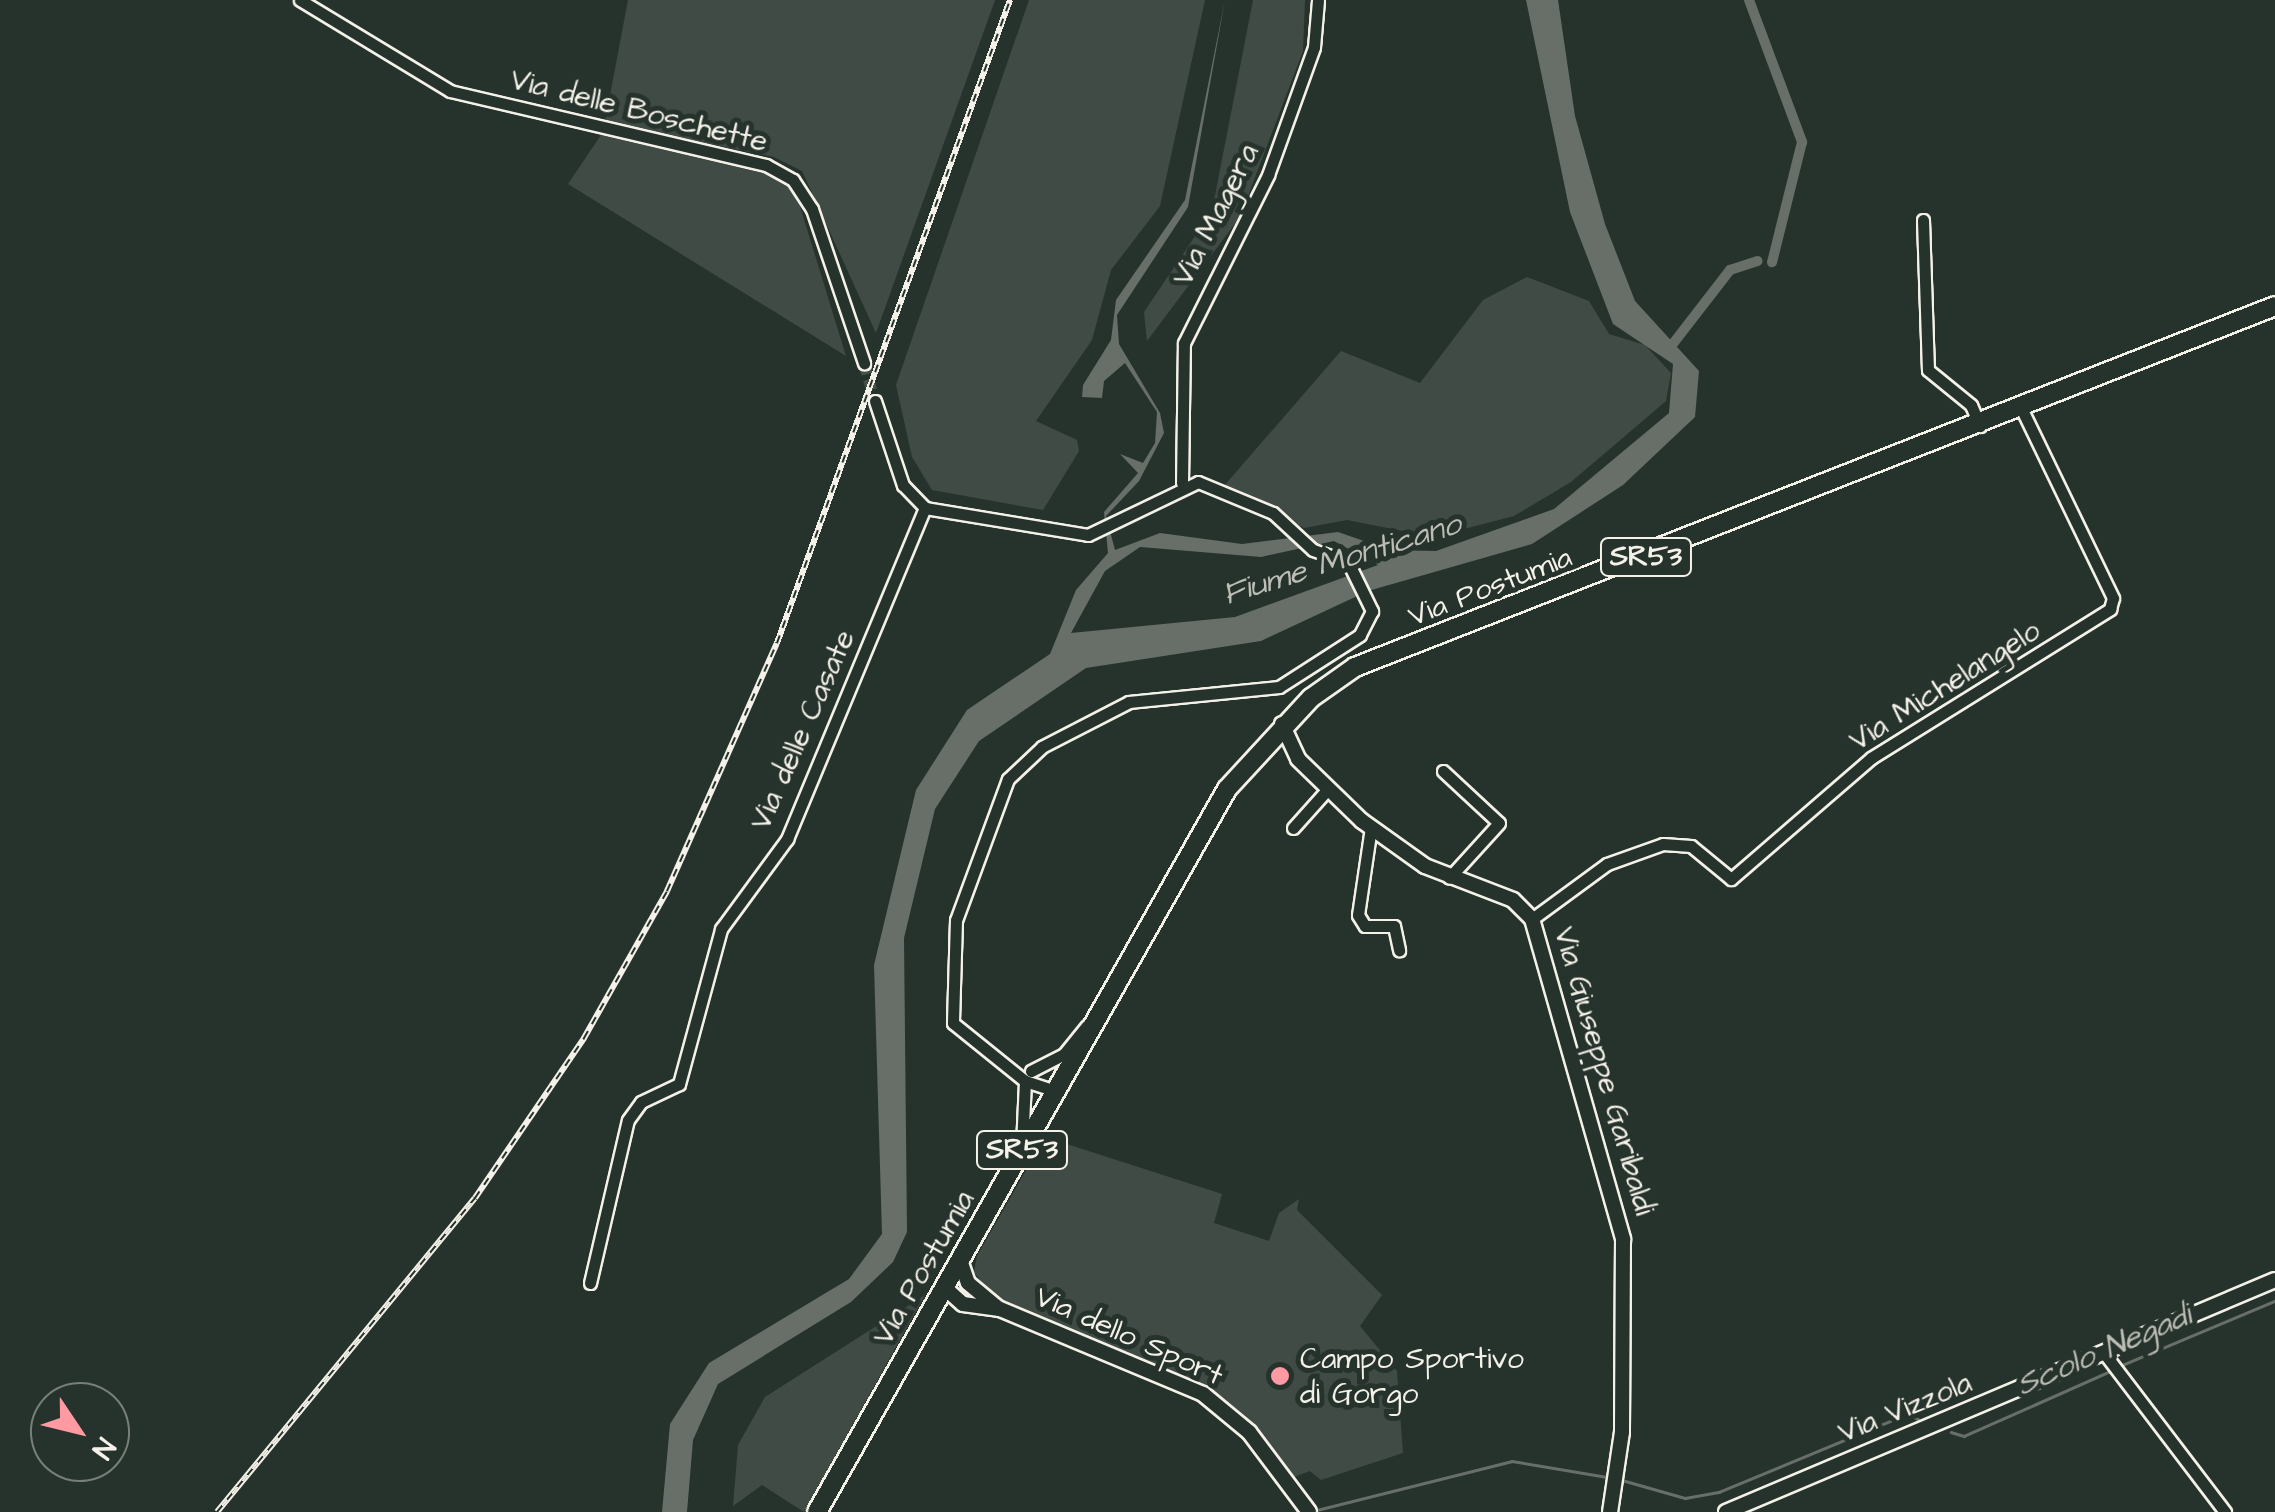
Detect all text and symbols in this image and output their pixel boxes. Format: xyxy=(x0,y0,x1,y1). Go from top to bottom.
street label: Via delle Boschette xyxy=(507,62,771,160)
street label: Via Magera xyxy=(1165,138,1267,292)
water label: Fiume Monticano xyxy=(1218,506,1466,614)
road number: SR53 xyxy=(1598,534,1694,580)
street label: Via Postumia xyxy=(1403,539,1577,635)
street label: Via Michelangelo xyxy=(1843,613,2047,759)
street label: Via delle Casate xyxy=(743,624,863,836)
street label: Via Giuseppe Garibaldi xyxy=(1546,923,1662,1219)
road number: SR53 xyxy=(974,1127,1070,1173)
street label: Via Postumia xyxy=(865,1184,983,1352)
street label: Via dello Sport xyxy=(1029,1278,1229,1394)
water label: Scolo Negadi xyxy=(2011,1297,2197,1405)
place label: Campo Sportivo di Gorgo xyxy=(1300,1341,1524,1412)
marker: Campo Sportivo di Gorgo xyxy=(1269,1365,1291,1387)
street label: Via Vizzola xyxy=(1833,1365,1977,1451)
north arrow xyxy=(30,1382,130,1482)
text: N xyxy=(82,1430,124,1467)

